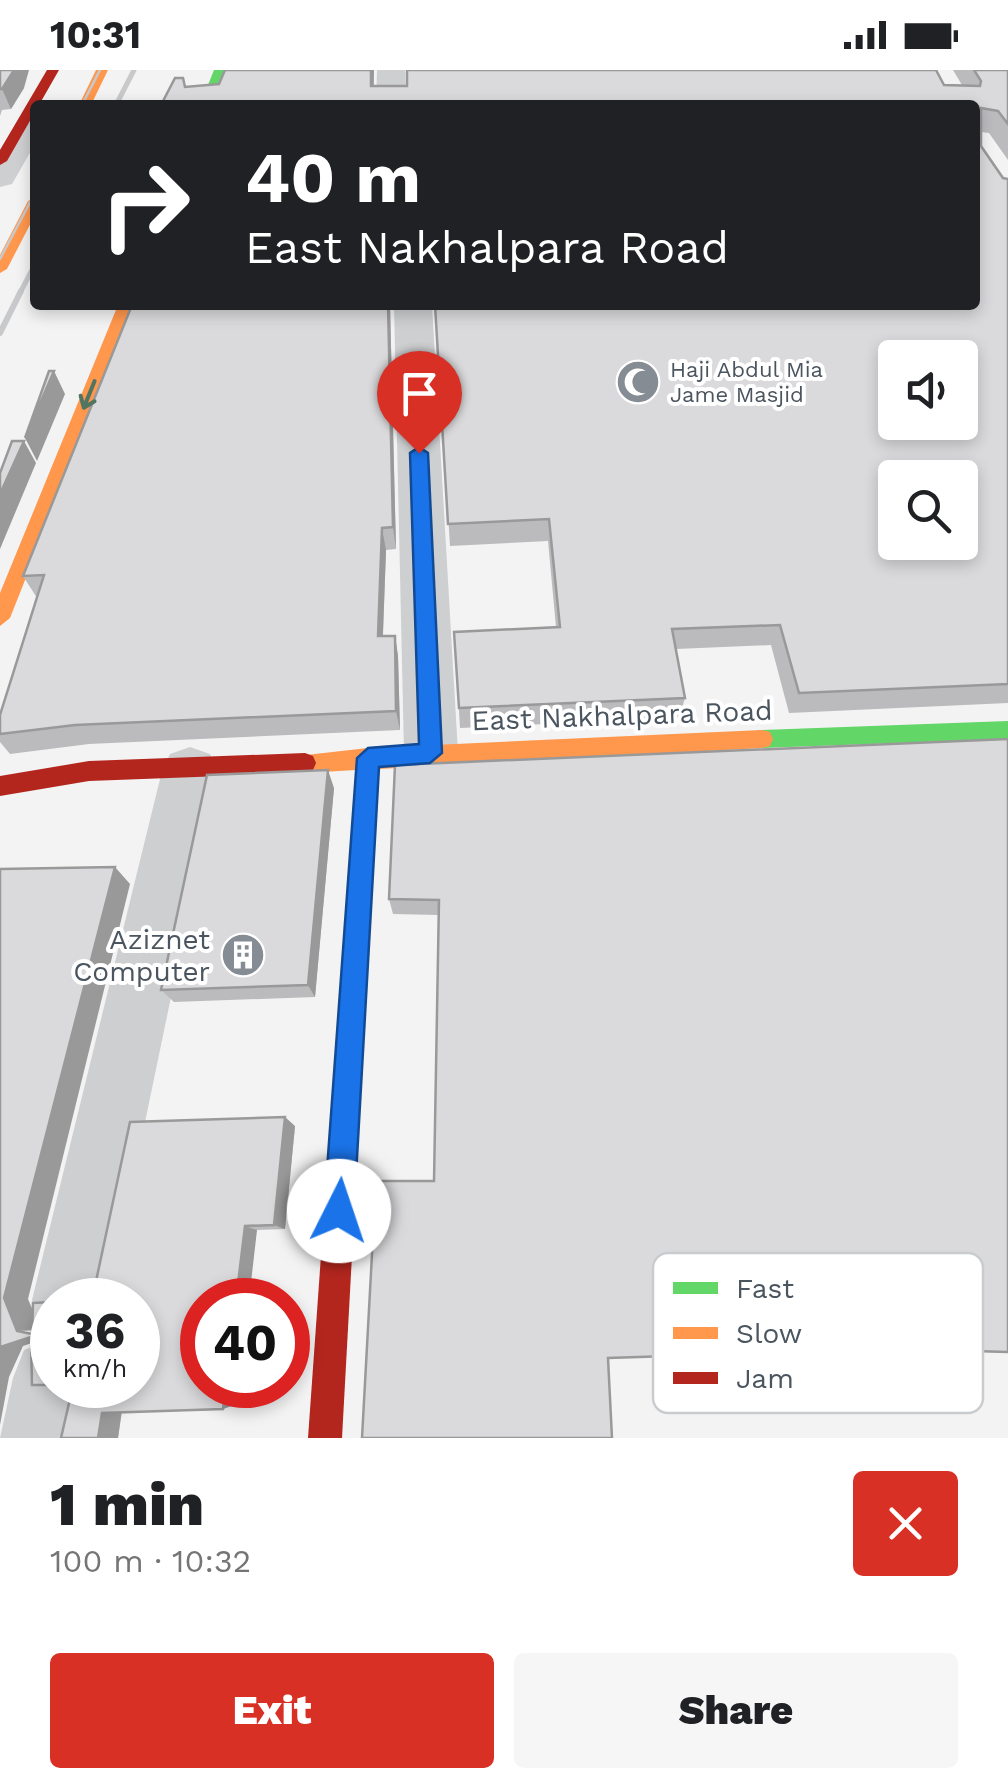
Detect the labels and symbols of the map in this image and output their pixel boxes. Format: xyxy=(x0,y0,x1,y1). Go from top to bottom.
pin xyxy=(377,351,462,454)
place label: Haji Abdul Mia Jame Masjid xyxy=(670,357,823,407)
mosque icon: Haji Abdul Mia Jame Masjid xyxy=(615,359,661,405)
one-way arrow xyxy=(79,380,97,410)
street label: East Nakhalpara Road xyxy=(471,694,773,737)
place label: Aziznet Computer xyxy=(73,923,210,988)
building icon: Aziznet Computer xyxy=(220,932,266,978)
position arrow xyxy=(287,1159,391,1263)
legend xyxy=(653,1253,983,1413)
text: Fast xyxy=(736,1272,794,1305)
speed limit sign: 40 xyxy=(180,1278,310,1408)
text: Slow xyxy=(736,1317,802,1350)
text: Jam xyxy=(736,1362,794,1395)

